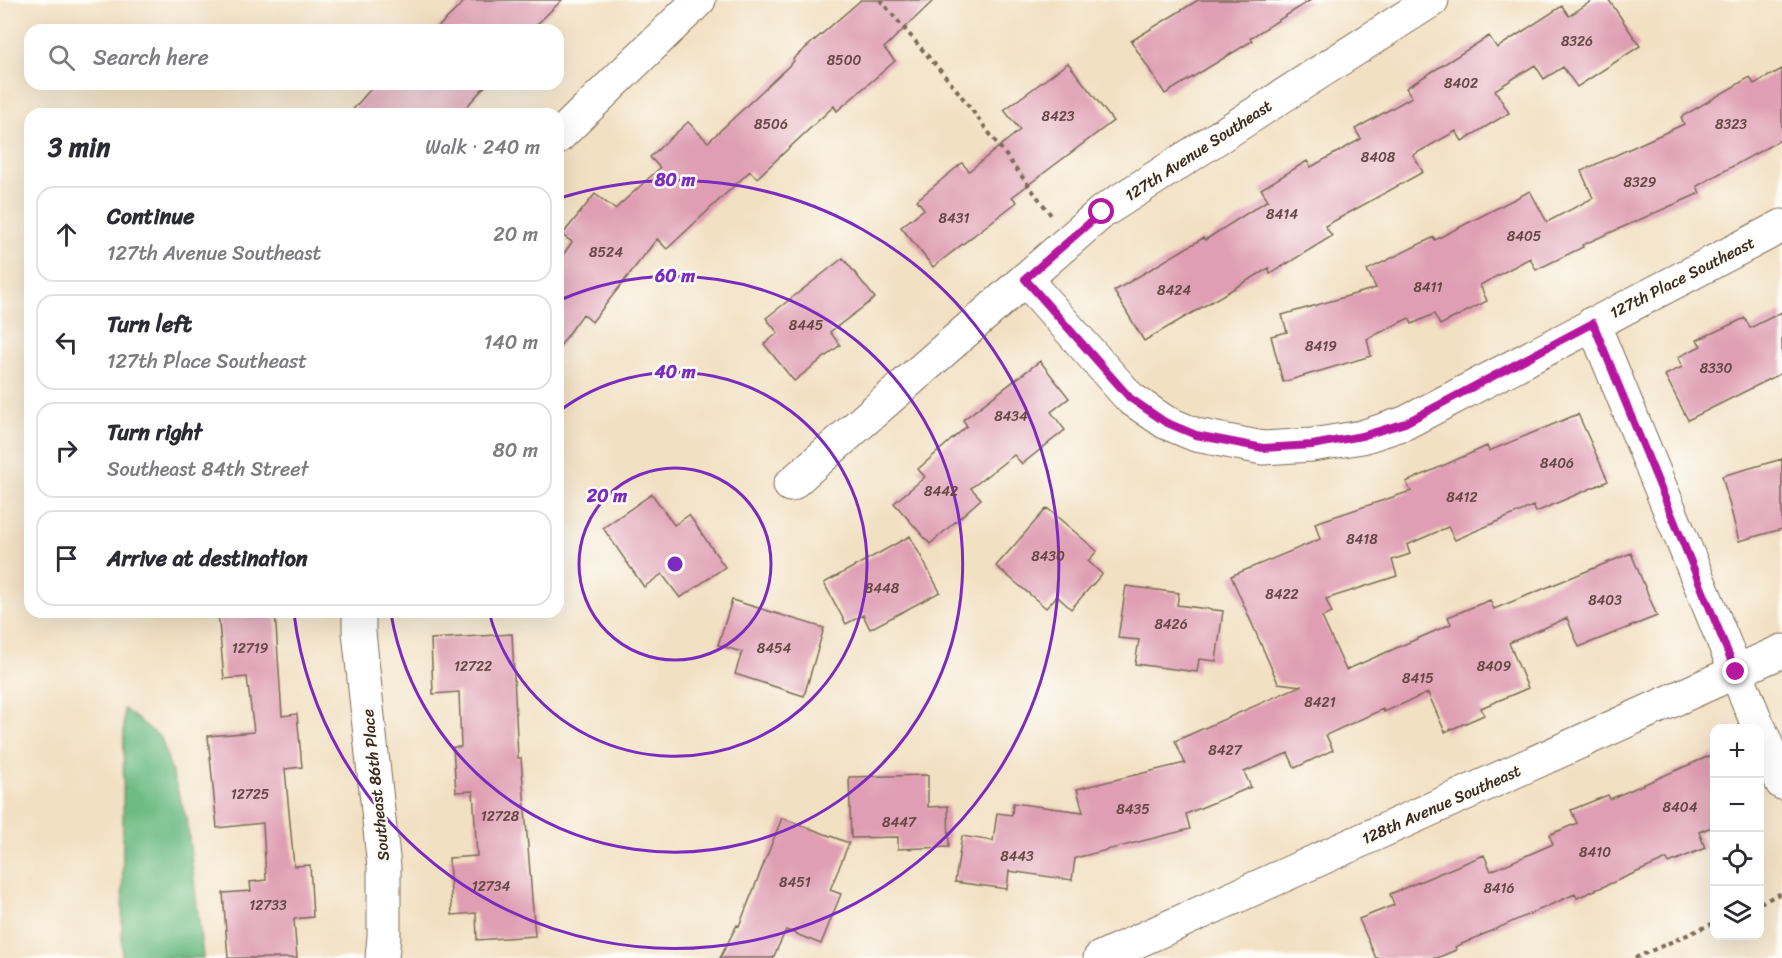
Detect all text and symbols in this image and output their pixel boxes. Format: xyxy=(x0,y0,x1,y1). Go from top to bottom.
search box xyxy=(24,24,564,90)
house number: 8326 xyxy=(1561,29,1593,54)
text: Search here xyxy=(93,38,209,77)
icon: search xyxy=(45,41,78,74)
house number: 8500 xyxy=(827,48,861,73)
house number: 8402 xyxy=(1444,71,1478,96)
street label: 127th Avenue Southeast xyxy=(1118,92,1278,209)
house number: 8423 xyxy=(1042,104,1075,129)
house number: 8506 xyxy=(754,112,788,137)
house number: 8323 xyxy=(1715,112,1747,137)
text: 3 min xyxy=(48,124,110,170)
text: Walk · 240 m xyxy=(425,130,540,165)
house number: 8408 xyxy=(1361,145,1396,170)
text: 80 m xyxy=(654,164,696,196)
house number: 8329 xyxy=(1624,170,1657,195)
text: Continue xyxy=(107,197,195,236)
route start xyxy=(1088,198,1114,224)
house number: 8414 xyxy=(1266,202,1298,227)
house number: 8431 xyxy=(939,206,969,231)
text: 20 m xyxy=(493,217,538,252)
icon: ahead xyxy=(50,218,83,251)
house number: 8405 xyxy=(1507,224,1542,249)
street label: 127th Place Southeast xyxy=(1604,228,1760,327)
text: 127th Avenue Southeast xyxy=(107,236,321,271)
house number: 8524 xyxy=(589,240,623,265)
text: 60 m xyxy=(654,260,695,292)
house number: 8411 xyxy=(1413,275,1443,300)
house number: 8424 xyxy=(1157,278,1191,303)
text: Turn left xyxy=(107,305,192,344)
house number: 8445 xyxy=(789,313,824,338)
text: 140 m xyxy=(484,325,538,360)
icon: left xyxy=(50,326,83,359)
house number: 8419 xyxy=(1305,334,1337,359)
text: 127th Place Southeast xyxy=(107,344,307,379)
text: 40 m xyxy=(653,356,696,388)
house number: 8330 xyxy=(1700,356,1732,381)
house number: 8434 xyxy=(994,404,1028,429)
text: Turn right xyxy=(107,413,202,452)
text: 80 m xyxy=(493,433,538,468)
icon: right xyxy=(50,434,83,467)
house number: 8406 xyxy=(1540,451,1574,476)
text: Southeast 84th Street xyxy=(107,452,309,487)
house number: 8442 xyxy=(924,479,958,504)
text: 20 m xyxy=(586,480,627,512)
house number: 8412 xyxy=(1446,485,1478,510)
house number: 8418 xyxy=(1346,527,1378,552)
text: Arrive at destination xyxy=(107,539,308,578)
icon: arrive xyxy=(50,542,83,575)
house number: 8430 xyxy=(1031,544,1065,569)
centre of rings xyxy=(665,554,685,574)
house number: 8448 xyxy=(865,576,900,601)
house number: 8422 xyxy=(1265,582,1299,607)
house number: 8403 xyxy=(1588,588,1622,613)
house number: 8426 xyxy=(1154,612,1188,637)
house number: 12719 xyxy=(232,636,269,661)
house number: 8454 xyxy=(757,636,791,661)
house number: 12722 xyxy=(454,654,492,679)
house number: 8409 xyxy=(1477,654,1512,679)
route end xyxy=(1722,658,1748,684)
house number: 8415 xyxy=(1402,666,1434,691)
house number: 8421 xyxy=(1304,690,1336,715)
street label: Southeast 86th Place xyxy=(353,708,398,862)
map controls xyxy=(1710,724,1764,940)
button: + xyxy=(1710,724,1764,778)
house number: 8427 xyxy=(1208,738,1243,763)
street label: 128th Avenue Southeast xyxy=(1357,756,1526,853)
button: − xyxy=(1710,778,1764,832)
house number: 12725 xyxy=(231,782,270,807)
house number: 8404 xyxy=(1663,795,1698,820)
house number: 8435 xyxy=(1116,797,1150,822)
house number: 12728 xyxy=(481,804,520,829)
house number: 8447 xyxy=(882,810,917,835)
button: locate xyxy=(1710,832,1764,886)
house number: 8410 xyxy=(1579,840,1611,865)
house number: 8443 xyxy=(1000,844,1034,869)
house number: 8451 xyxy=(779,870,811,895)
house number: 12734 xyxy=(472,874,511,899)
house number: 8416 xyxy=(1483,876,1515,901)
button: layers xyxy=(1710,886,1764,940)
house number: 12733 xyxy=(249,893,287,918)

